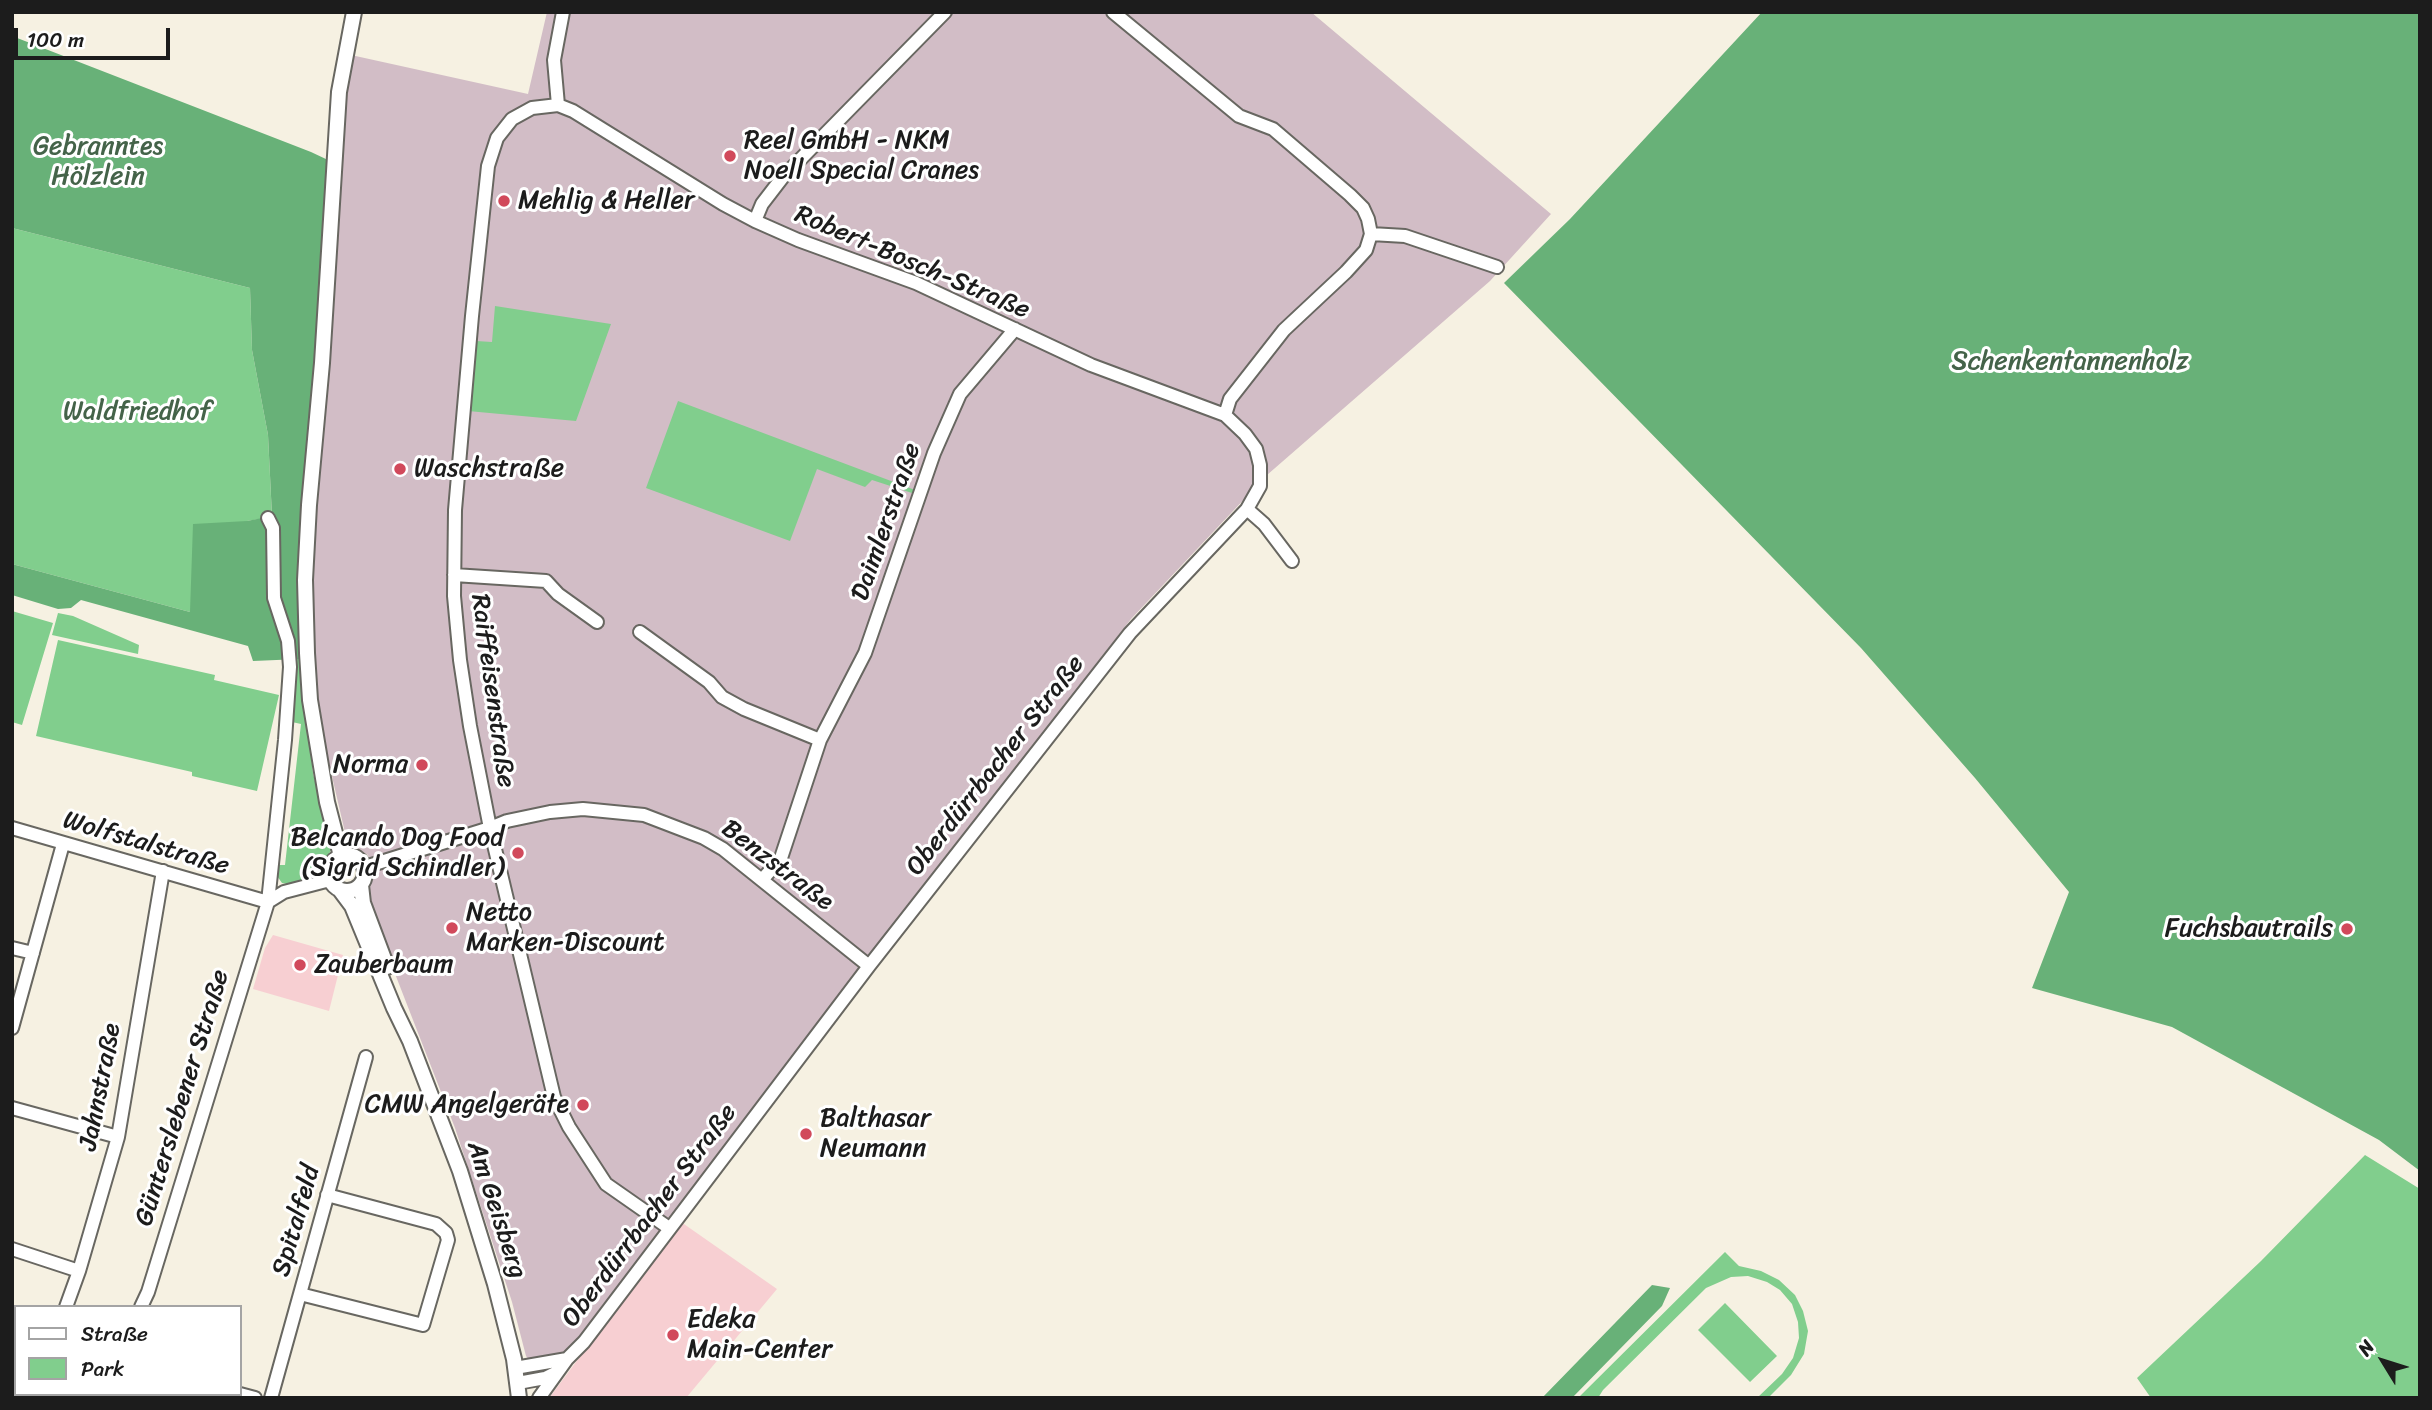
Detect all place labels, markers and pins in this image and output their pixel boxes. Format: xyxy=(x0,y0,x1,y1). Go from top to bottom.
place label: Reel GmbH - NKM Noell Special Cranes xyxy=(744,125,979,186)
marker: Reel GmbH - NKM Noell Special Cranes xyxy=(722,148,738,164)
place label: Mehlig & Heller xyxy=(518,185,695,217)
marker: Mehlig & Heller xyxy=(496,193,512,209)
place label: Waschstraße xyxy=(414,453,564,485)
marker: Waschstraße xyxy=(392,461,408,477)
place label: Norma xyxy=(333,749,408,781)
marker: Norma xyxy=(414,757,430,773)
place label: Belcando Dog Food (Sigrid Schindler) xyxy=(290,822,504,884)
marker: Belcando Dog Food (Sigrid Schindler) xyxy=(510,845,526,861)
place label: Netto Marken-Discount xyxy=(466,897,665,958)
place label: Fuchsbautrails xyxy=(2165,913,2333,945)
marker: Netto Marken-Discount xyxy=(444,920,460,936)
marker: Fuchsbautrails xyxy=(2339,921,2355,937)
place label: Zauberbaum xyxy=(314,949,453,981)
marker: Zauberbaum xyxy=(292,957,308,973)
place label: CMW Angelgeräte xyxy=(365,1089,569,1121)
marker: CMW Angelgeräte xyxy=(575,1097,591,1113)
place label: Balthasar Neumann xyxy=(820,1103,931,1164)
marker: Balthasar Neumann xyxy=(798,1126,814,1142)
place label: Edeka Main-Center xyxy=(687,1304,832,1366)
marker: Edeka Main-Center xyxy=(665,1327,681,1343)

